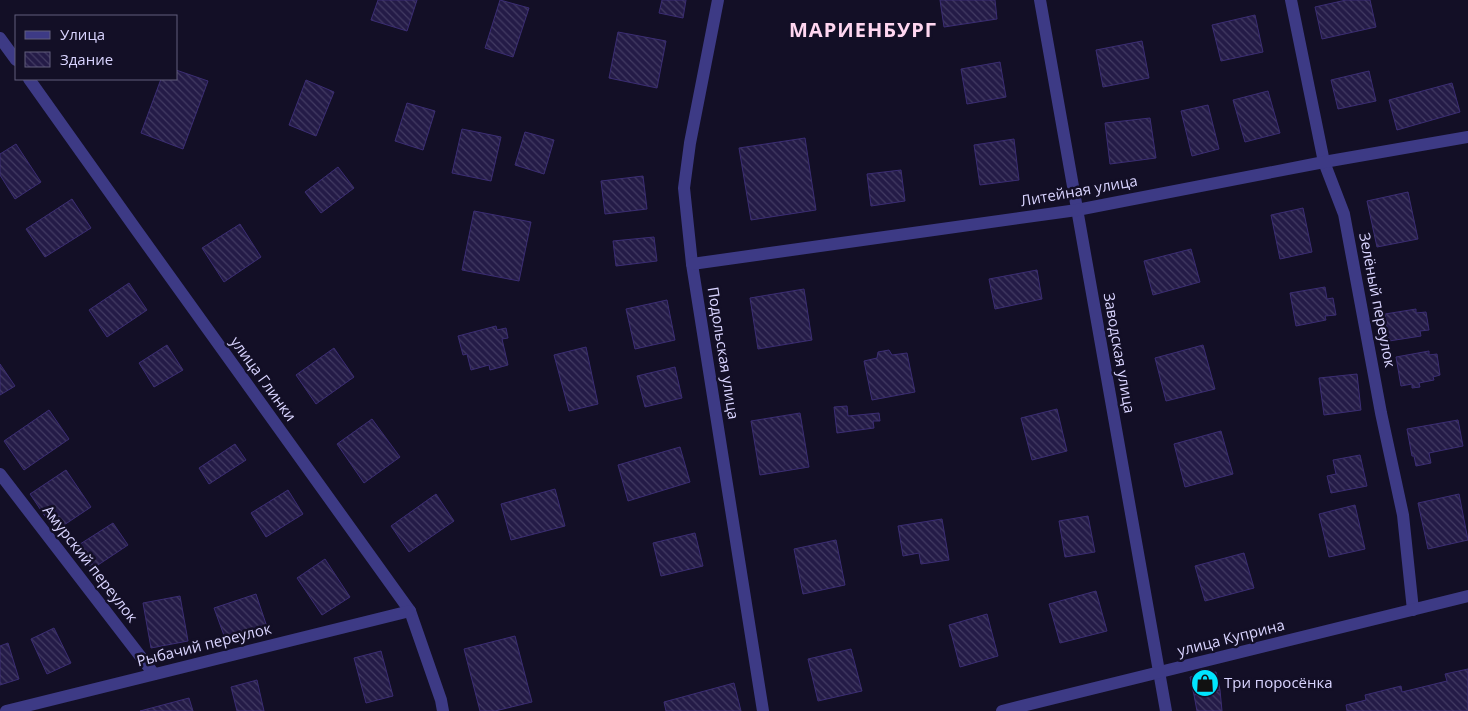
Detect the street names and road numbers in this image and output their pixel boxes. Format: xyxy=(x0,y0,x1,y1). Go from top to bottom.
street label: Литейная улица xyxy=(1019,170,1139,210)
street label: Зелёный переулок xyxy=(1355,231,1401,369)
street label: Подольская улица xyxy=(704,285,744,421)
street label: Заводская улица xyxy=(1100,291,1140,415)
street label: улица Глинки xyxy=(226,332,301,425)
street label: Амурский переулок xyxy=(39,501,143,626)
street label: улица Куприна xyxy=(1175,614,1286,660)
street label: Рыбачий переулок xyxy=(134,618,273,670)

